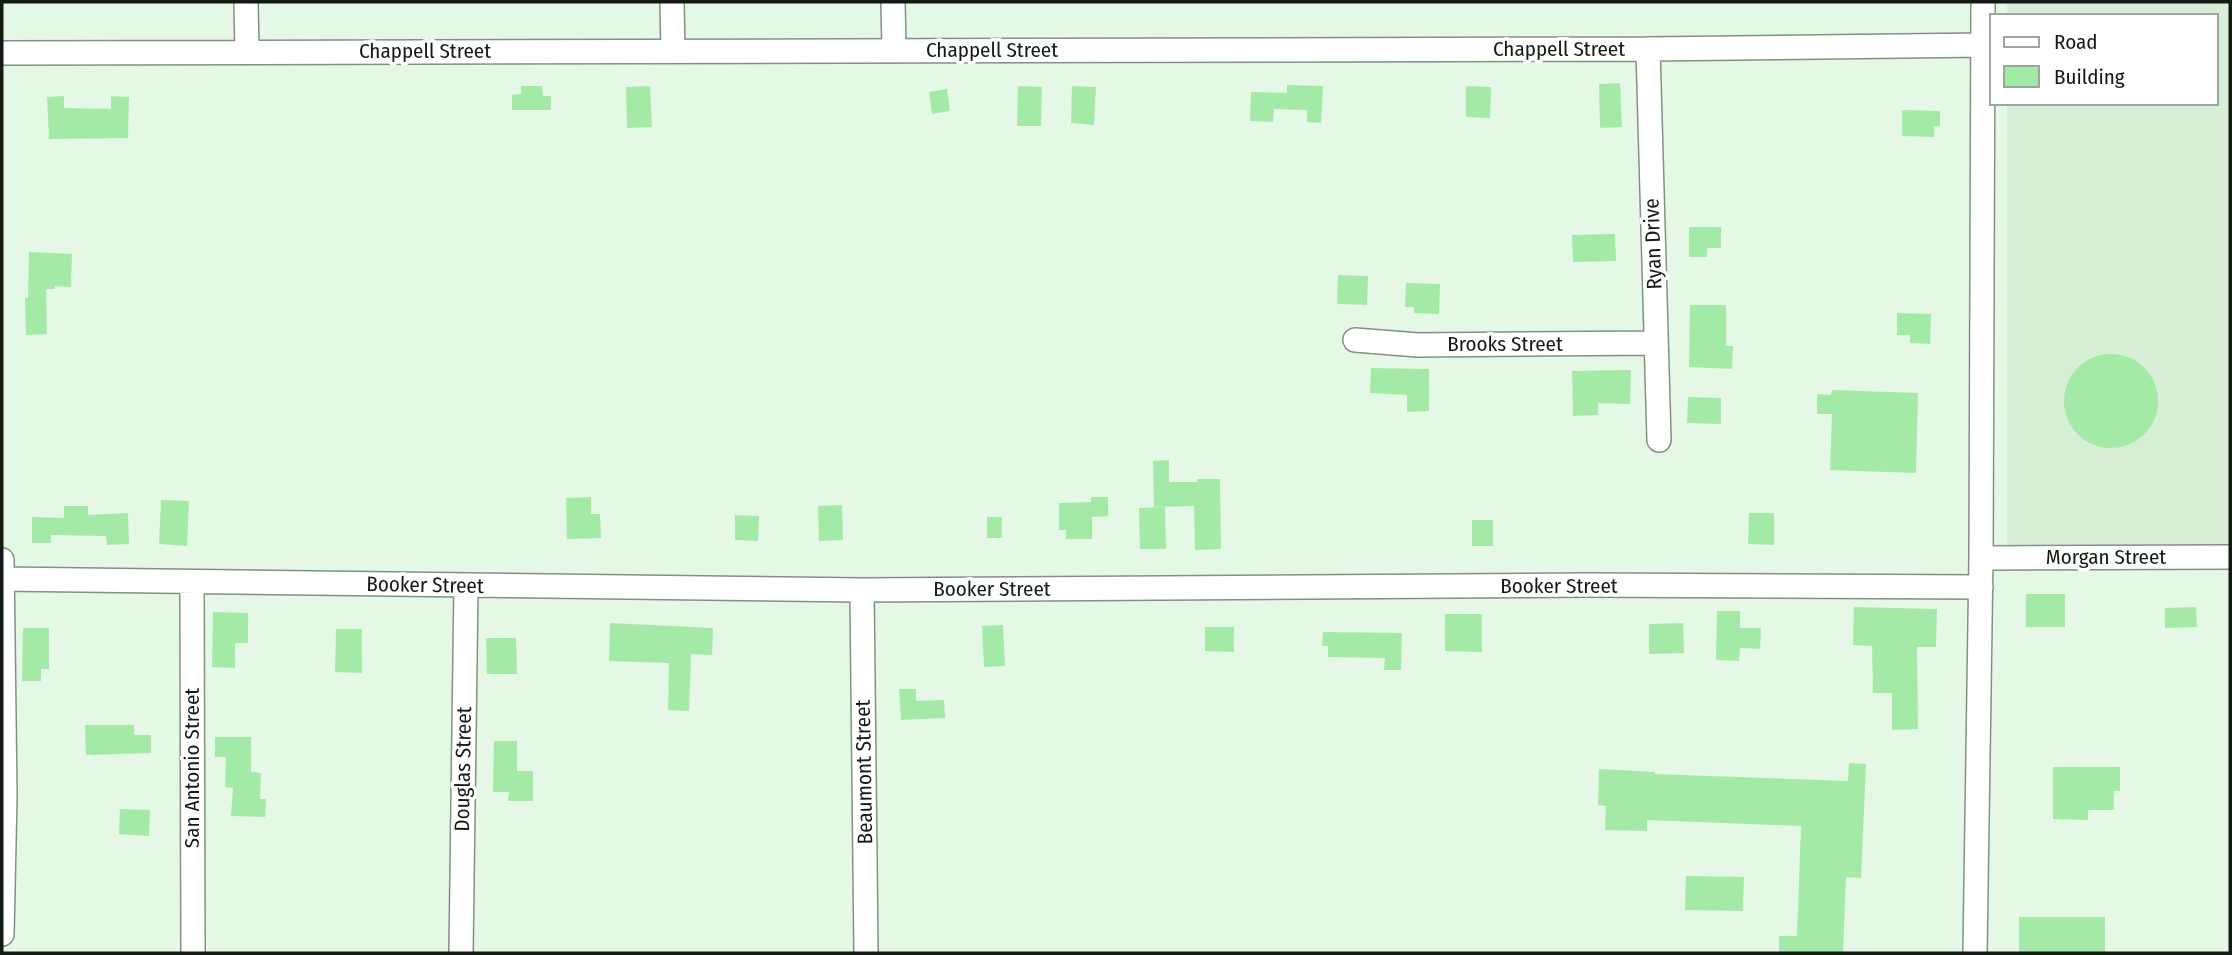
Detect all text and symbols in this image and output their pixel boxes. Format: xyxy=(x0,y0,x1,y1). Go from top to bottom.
legend xyxy=(1990,14,2218,105)
text: Road xyxy=(2054,29,2098,55)
street label: Chappell Street xyxy=(1493,36,1625,62)
street label: Chappell Street xyxy=(926,37,1058,63)
street label: Chappell Street xyxy=(359,38,491,64)
text: Building xyxy=(2054,64,2125,90)
street label: Ryan Drive xyxy=(1638,198,1668,290)
street label: Brooks Street xyxy=(1447,331,1563,357)
street label: Morgan Street xyxy=(2046,544,2166,570)
street label: Booker Street xyxy=(366,571,484,599)
street label: Booker Street xyxy=(1500,573,1618,599)
street label: Booker Street xyxy=(933,576,1051,602)
street label: San Antonio Street xyxy=(179,688,205,848)
street label: Beaumont Street xyxy=(850,699,878,845)
street label: Douglas Street xyxy=(449,706,477,832)

